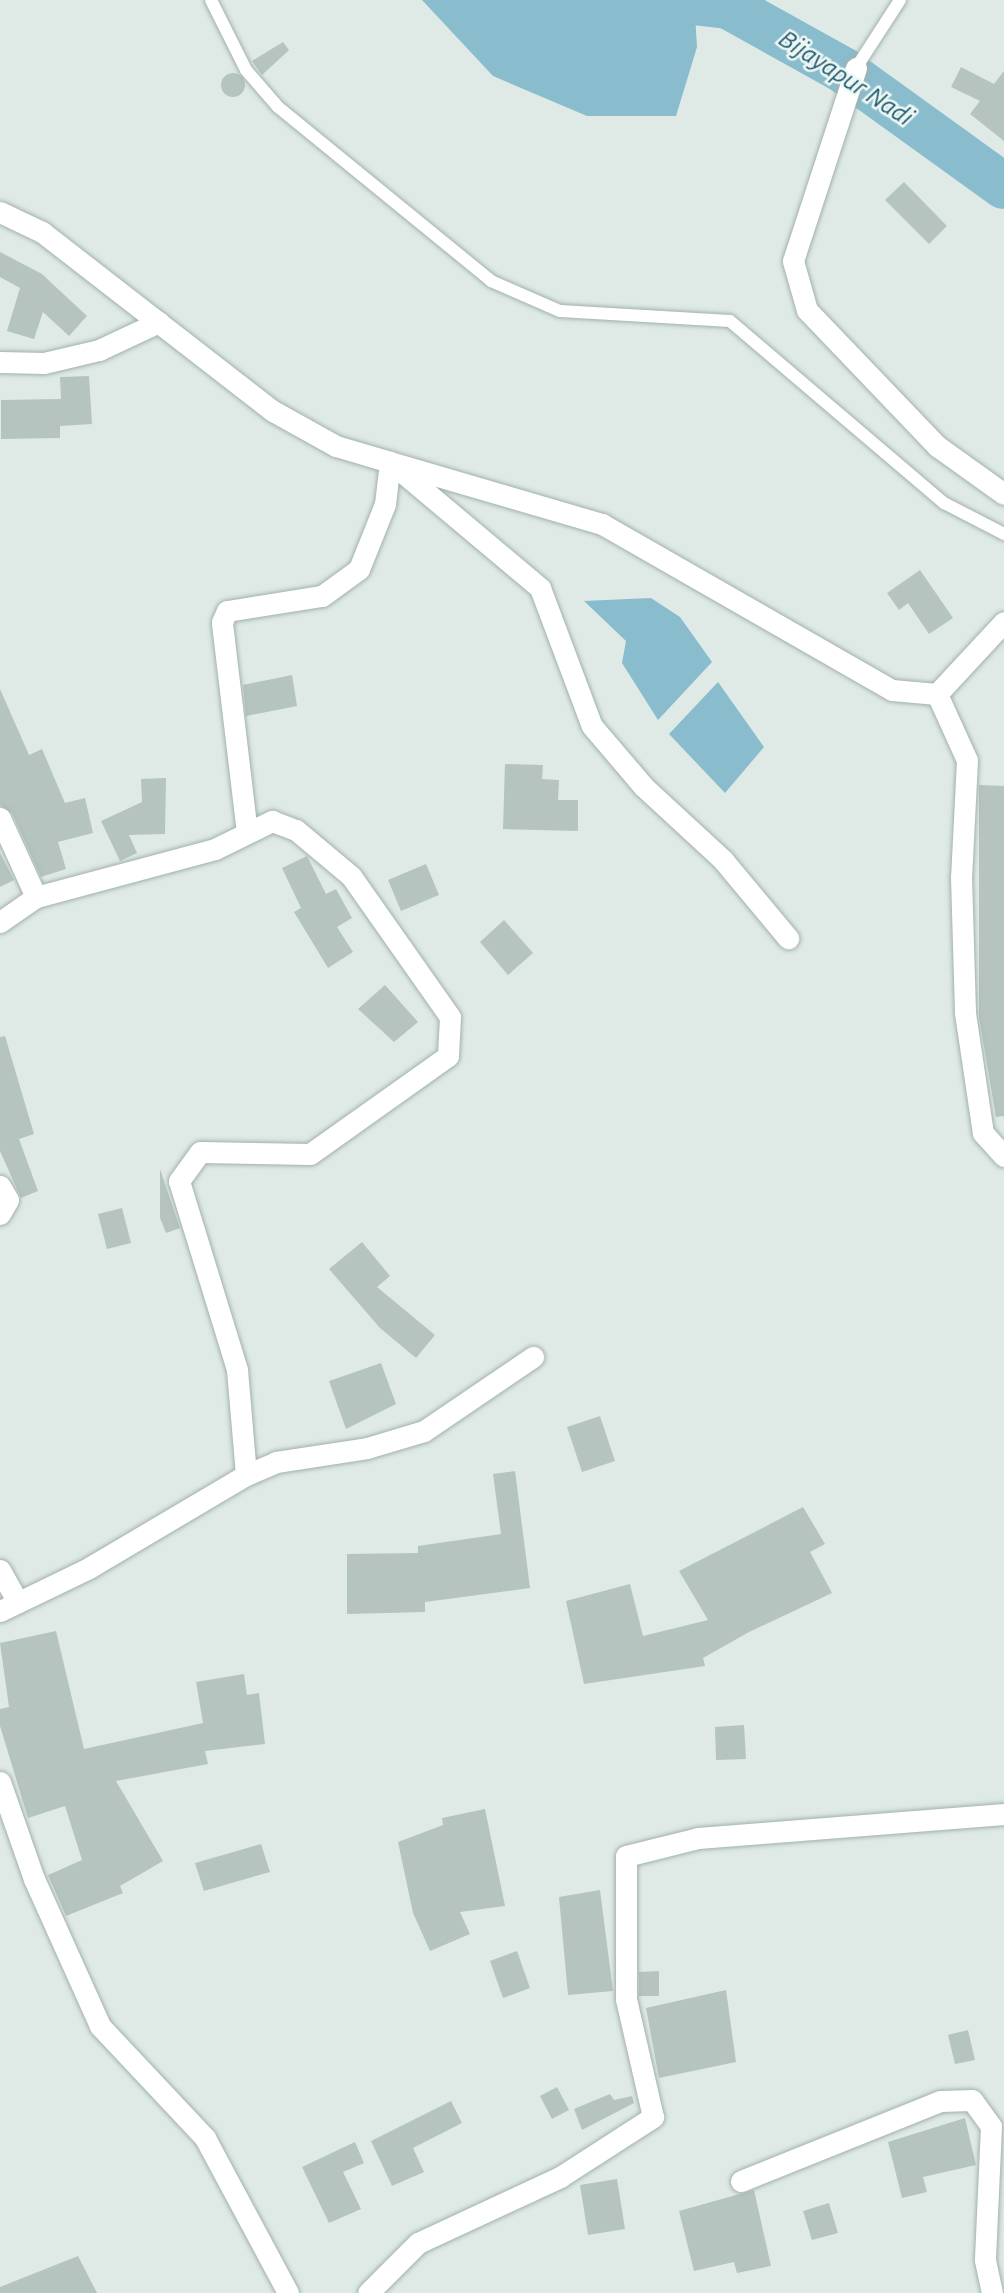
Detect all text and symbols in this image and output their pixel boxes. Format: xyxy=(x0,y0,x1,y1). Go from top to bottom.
water label: Bijayapur Nadi xyxy=(774,24,918,132)

